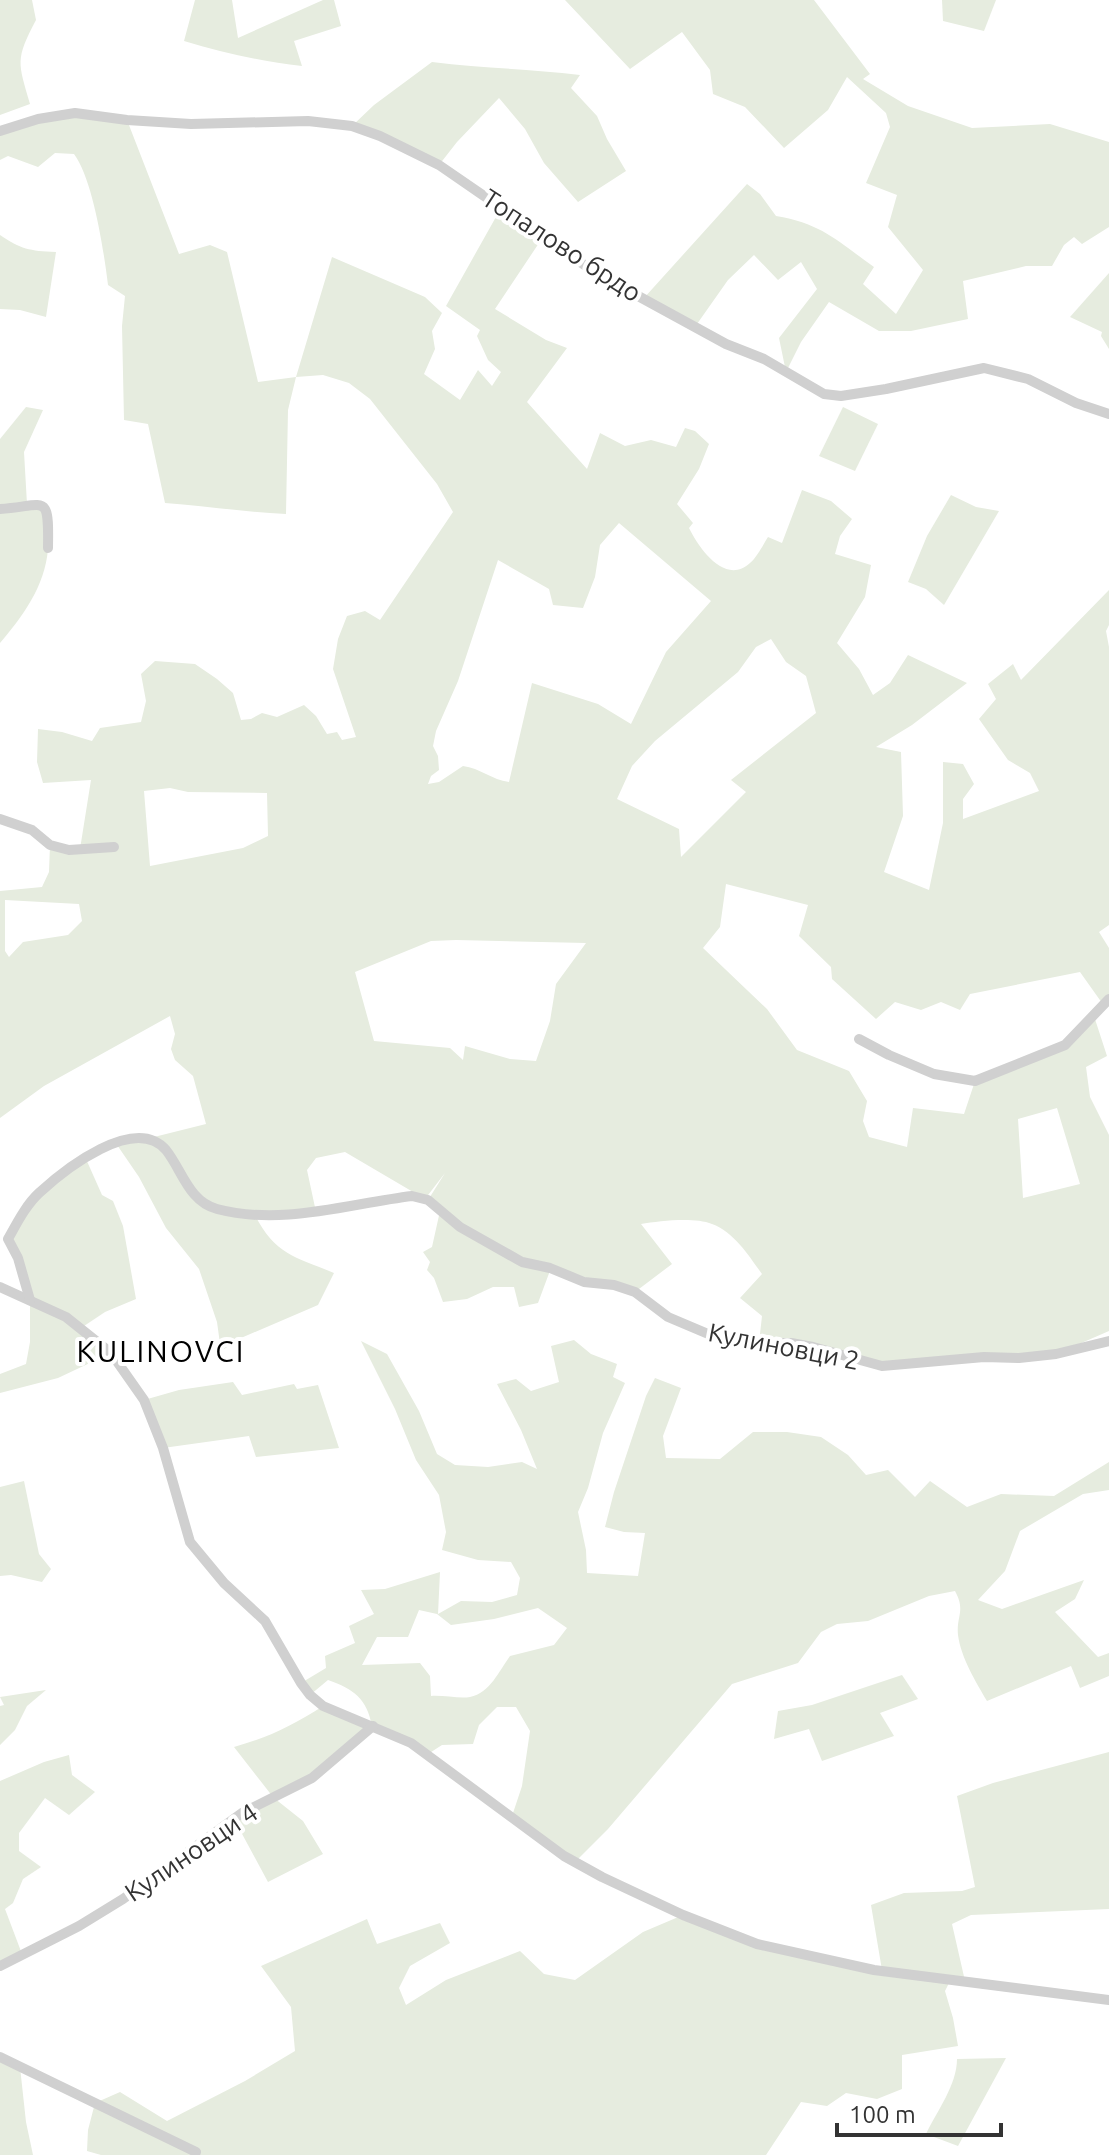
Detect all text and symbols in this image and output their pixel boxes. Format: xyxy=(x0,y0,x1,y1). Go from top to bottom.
street label: Топалово брдо xyxy=(477,183,647,307)
street label: Кулиновци 2 xyxy=(706,1317,862,1375)
district label: KULINOVCI xyxy=(77,1334,245,1368)
street label: Кулиновци 4 xyxy=(119,1797,263,1907)
scale bar xyxy=(837,2087,1001,2137)
text: 100 m xyxy=(849,2101,916,2128)

